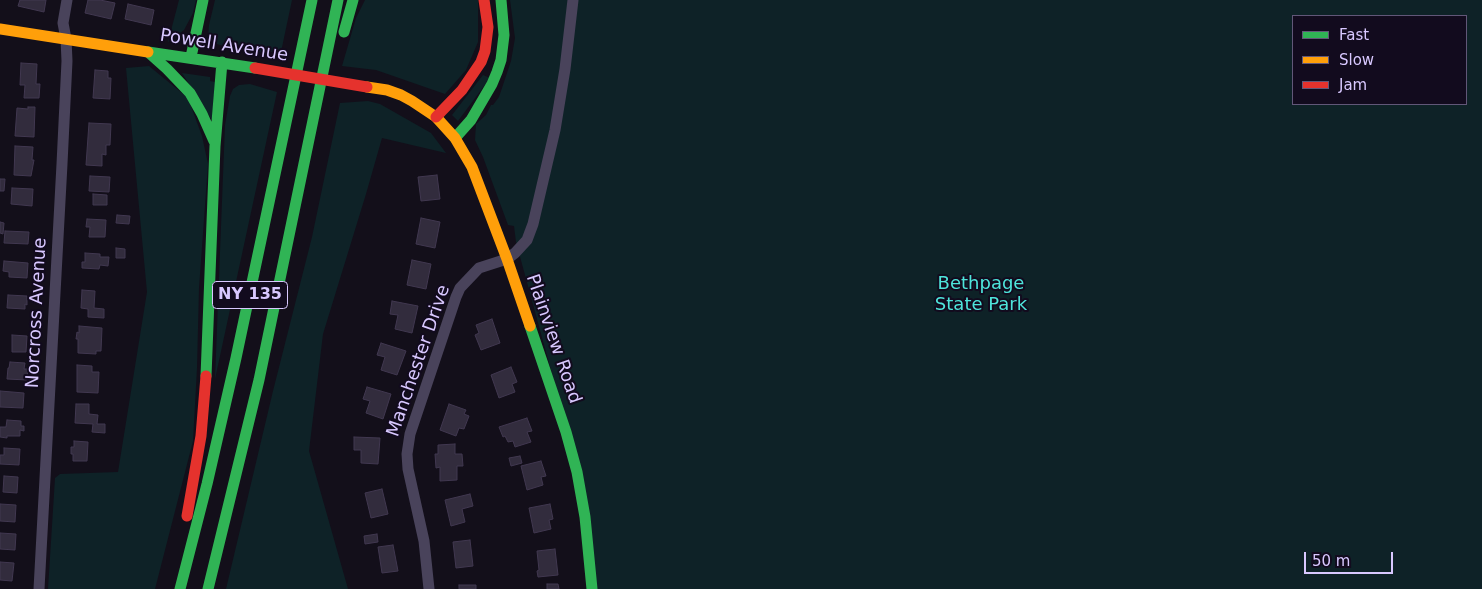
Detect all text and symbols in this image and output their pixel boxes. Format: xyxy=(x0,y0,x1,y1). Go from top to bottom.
legend xyxy=(1292,15,1467,105)
street label: Powell Avenue xyxy=(158,25,290,67)
text: Fast xyxy=(1339,26,1369,44)
text: Slow xyxy=(1339,51,1374,69)
text: Jam xyxy=(1339,76,1367,94)
street label: Norcross Avenue xyxy=(22,237,52,389)
street label: Plainview Road xyxy=(521,271,585,407)
park label: Bethpage State Park xyxy=(935,273,1027,316)
road number: NY 135 xyxy=(212,282,288,308)
street label: Manchester Drive xyxy=(383,282,455,440)
scale bar xyxy=(1307,542,1396,574)
text: 50 m xyxy=(1312,552,1350,570)

